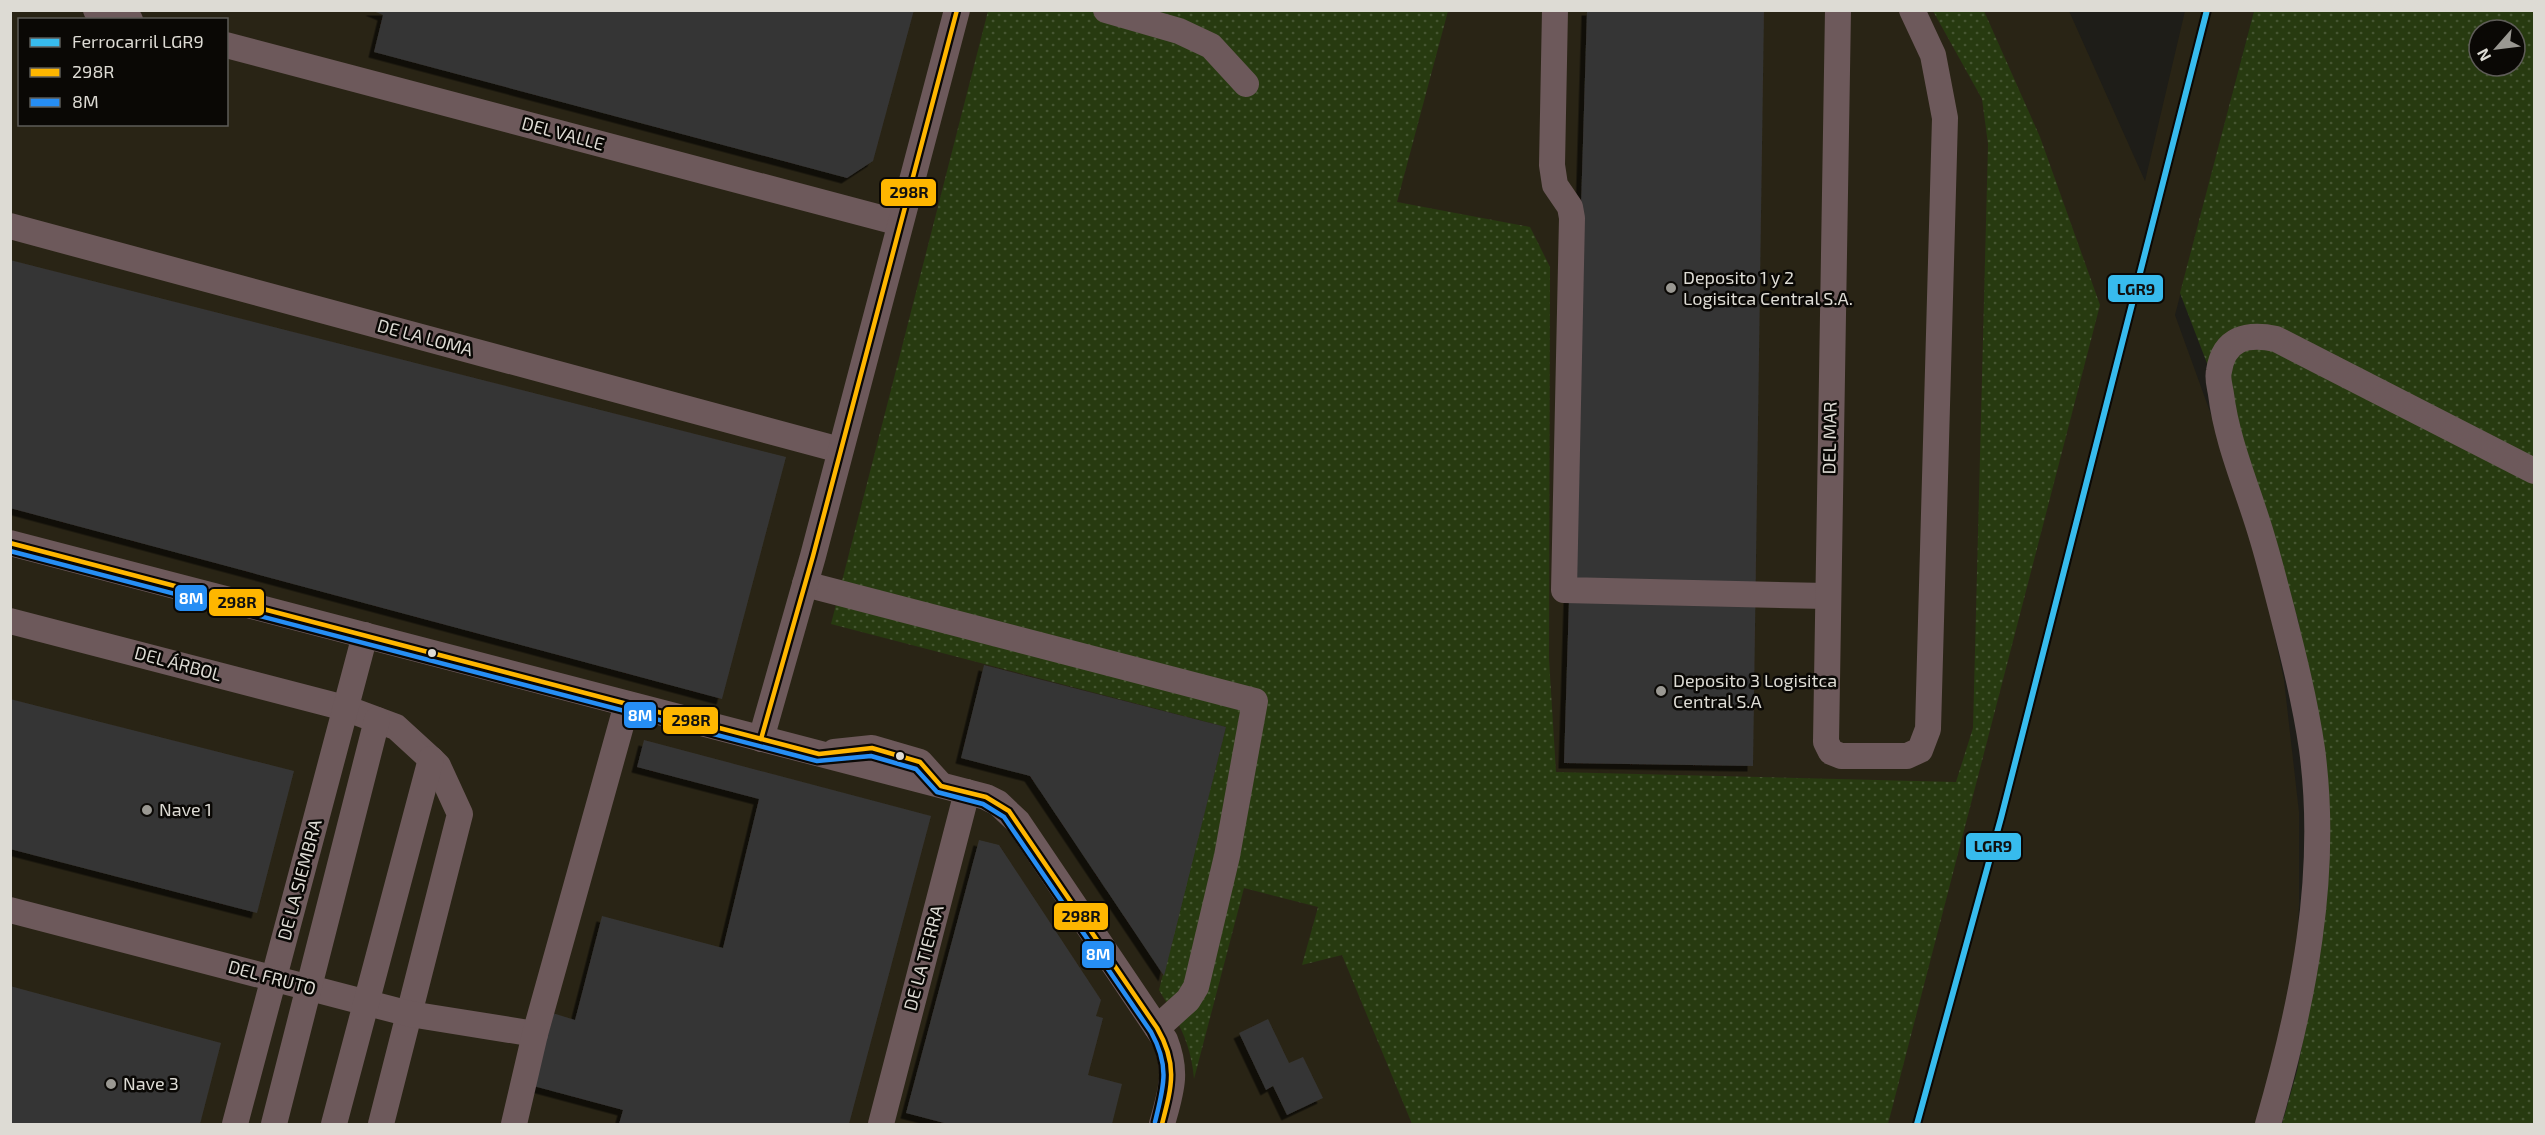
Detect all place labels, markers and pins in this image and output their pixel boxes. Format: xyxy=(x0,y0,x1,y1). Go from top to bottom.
place label: Deposito 1 y 2 Logisitca Central S.A. xyxy=(1683,266,1853,309)
marker: Deposito 1 y 2 Logisitca Central S.A. xyxy=(1664,281,1678,295)
unlabelled marker xyxy=(426,647,438,659)
place label: Deposito 3 Logisitca Central S.A xyxy=(1673,669,1837,712)
marker: Deposito 3 Logisitca Central S.A xyxy=(1654,684,1668,698)
unlabelled marker xyxy=(894,750,906,762)
place label: Nave 1 xyxy=(159,798,212,820)
marker: Nave 1 xyxy=(140,803,154,817)
place label: Nave 3 xyxy=(123,1072,179,1094)
marker: Nave 3 xyxy=(104,1077,118,1091)

